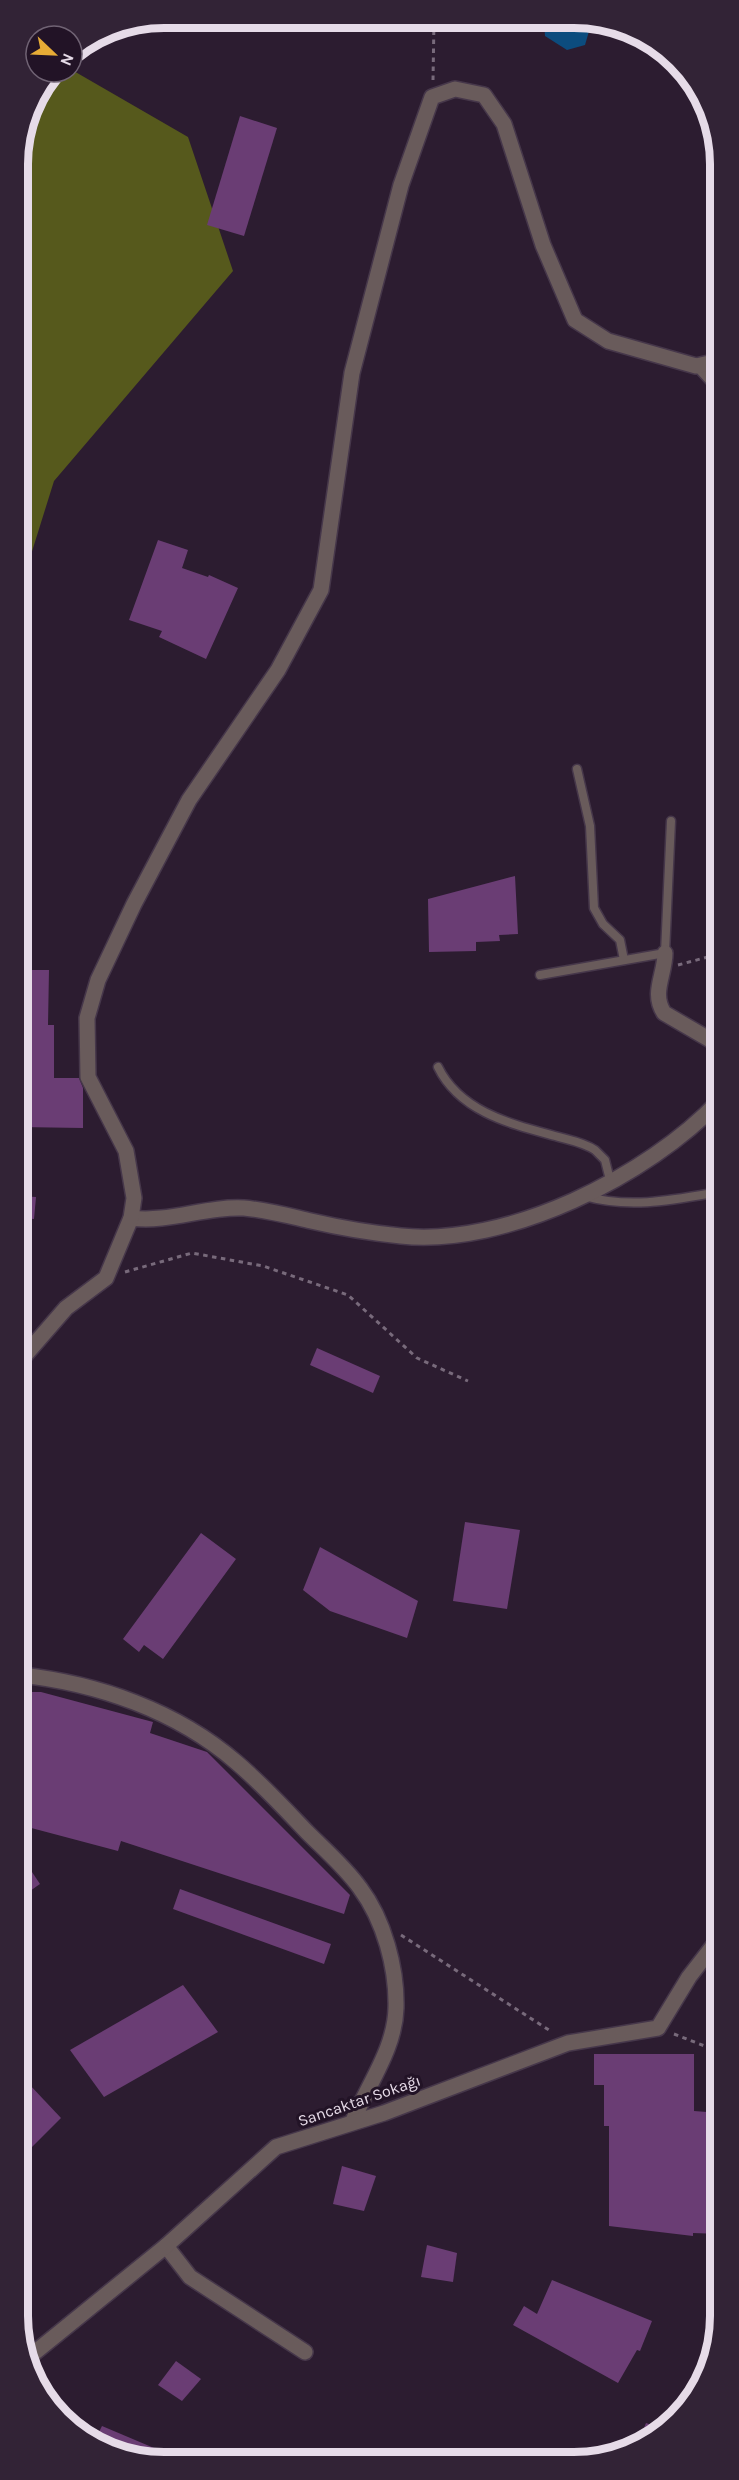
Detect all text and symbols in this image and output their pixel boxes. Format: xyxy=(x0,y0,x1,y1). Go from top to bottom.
north arrow xyxy=(24,24,84,84)
text: N xyxy=(56,51,78,69)
street label: Sancaktar Sokağı xyxy=(295,2071,423,2130)

